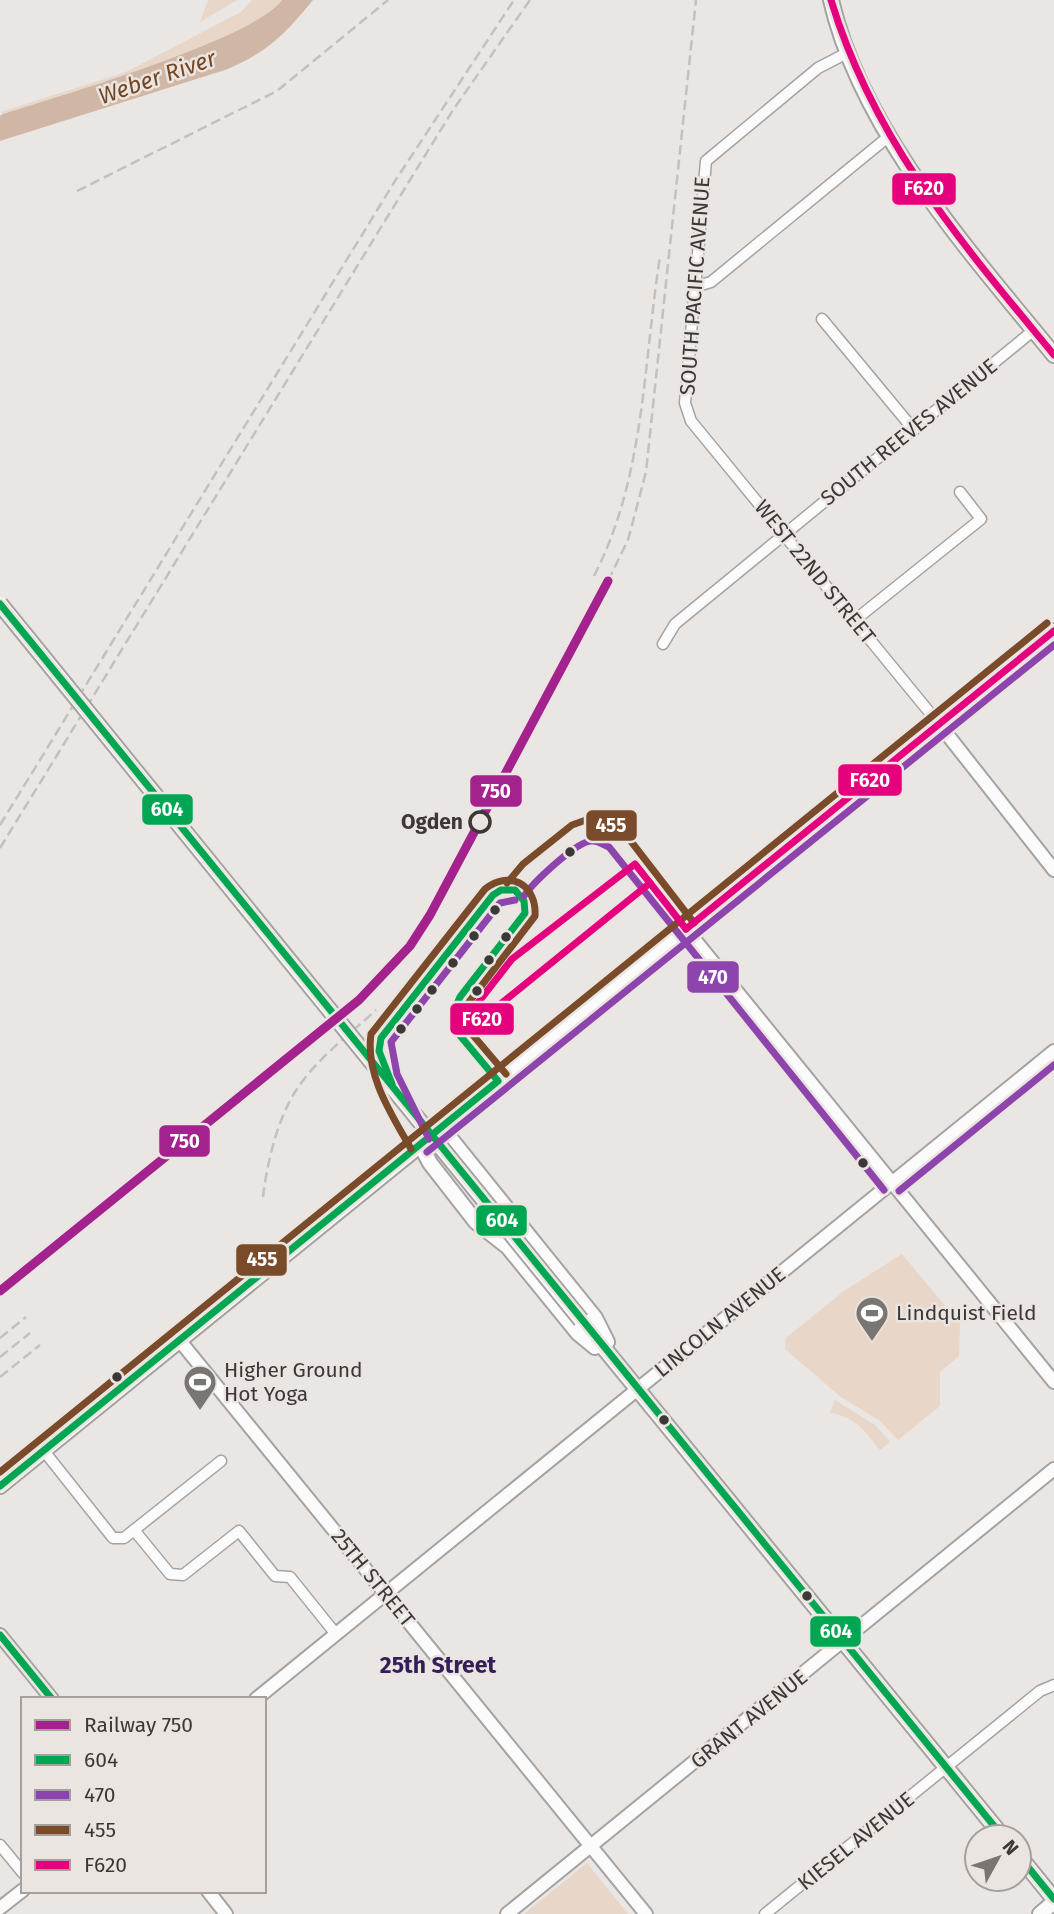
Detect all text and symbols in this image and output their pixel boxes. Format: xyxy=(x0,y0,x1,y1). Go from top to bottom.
water label: Weber River xyxy=(95,43,221,110)
line badge: F620 xyxy=(891,172,957,206)
street label: SOUTH PACIFIC AVENUE xyxy=(674,176,716,396)
text: F620 xyxy=(904,177,944,200)
street label: SOUTH REEVES AVENUE xyxy=(815,353,1003,511)
street label: WEST 22ND STREET xyxy=(749,495,881,649)
line badge: F620 xyxy=(837,763,903,797)
text: F620 xyxy=(850,769,890,792)
line badge: 750 xyxy=(469,774,523,808)
text: 750 xyxy=(481,780,511,803)
line badge: 604 xyxy=(141,793,194,826)
text: 604 xyxy=(151,798,184,821)
place label: Ogden xyxy=(401,809,463,835)
line badge: 455 xyxy=(585,809,638,842)
marker: Ogden xyxy=(469,811,491,833)
text: 455 xyxy=(596,814,626,837)
unlabelled marker xyxy=(563,845,577,859)
unlabelled marker xyxy=(488,903,502,917)
unlabelled marker xyxy=(467,929,481,943)
unlabelled marker xyxy=(499,930,513,944)
unlabelled marker xyxy=(482,953,496,967)
unlabelled marker xyxy=(446,956,460,970)
line badge: 470 xyxy=(686,960,740,994)
text: 470 xyxy=(698,966,728,989)
unlabelled marker xyxy=(425,983,439,997)
unlabelled marker xyxy=(470,984,484,998)
unlabelled marker xyxy=(410,1002,424,1016)
line badge: F620 xyxy=(449,1002,515,1036)
text: F620 xyxy=(462,1008,502,1031)
unlabelled marker xyxy=(394,1022,408,1036)
line badge: 750 xyxy=(158,1124,211,1158)
text: 750 xyxy=(170,1130,200,1153)
unlabelled marker xyxy=(856,1156,870,1170)
line badge: 604 xyxy=(475,1204,528,1237)
text: 604 xyxy=(486,1209,519,1232)
line badge: 455 xyxy=(235,1243,288,1277)
text: 455 xyxy=(247,1248,277,1271)
street label: LINCOLN AVENUE xyxy=(649,1261,791,1383)
sports icon: Lindquist Field xyxy=(853,1294,891,1343)
place label: Lindquist Field xyxy=(896,1300,1036,1326)
place label: Higher Ground Hot Yoga xyxy=(224,1357,363,1407)
sports icon: Higher Ground Hot Yoga xyxy=(181,1363,219,1412)
unlabelled marker xyxy=(110,1370,124,1384)
unlabelled marker xyxy=(657,1413,671,1427)
street label: 25TH STREET xyxy=(326,1524,421,1632)
unlabelled marker xyxy=(800,1589,814,1603)
line badge: 604 xyxy=(809,1615,862,1648)
text: 604 xyxy=(820,1620,853,1643)
district label: 25th Street xyxy=(380,1651,497,1679)
street label: GRANT AVENUE xyxy=(685,1664,813,1774)
legend xyxy=(21,1697,266,1893)
text: Railway 750 xyxy=(84,1712,193,1738)
text: 604 xyxy=(84,1747,118,1773)
text: 470 xyxy=(84,1782,115,1808)
street label: KIESEL AVENUE xyxy=(792,1786,920,1896)
text: 455 xyxy=(84,1817,116,1843)
north arrow xyxy=(963,1823,1033,1893)
text: N xyxy=(998,1835,1024,1860)
text: F620 xyxy=(84,1852,127,1878)

